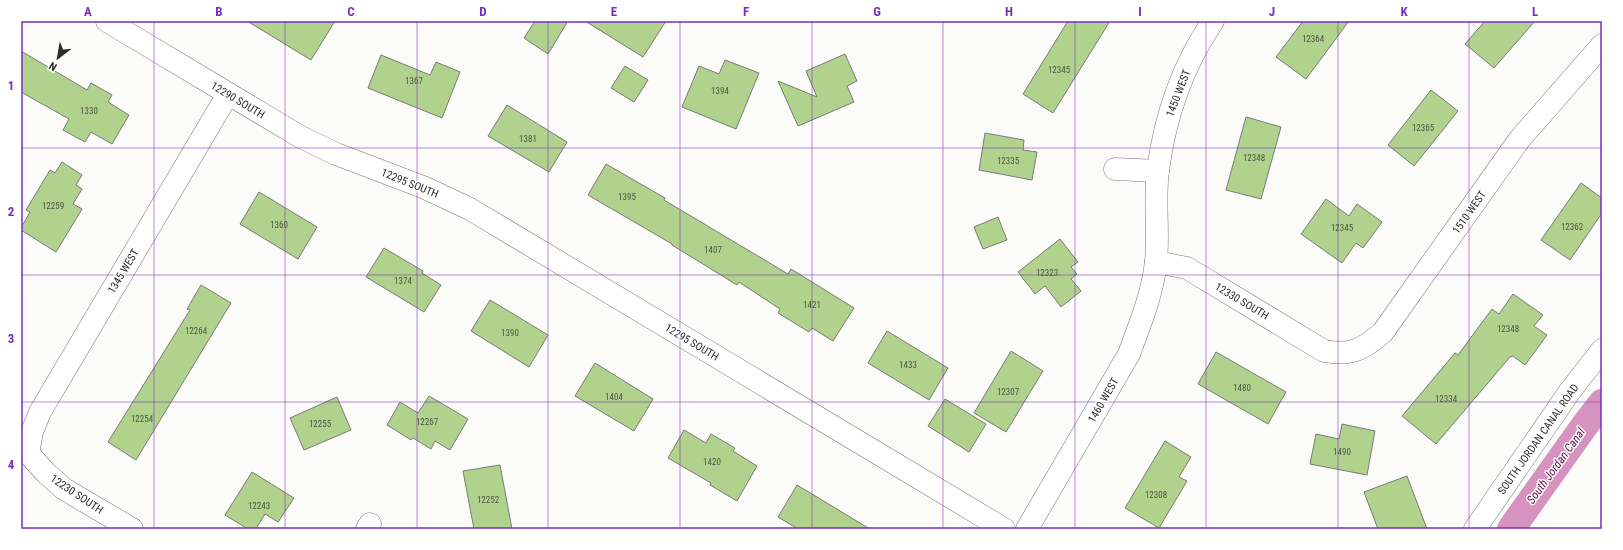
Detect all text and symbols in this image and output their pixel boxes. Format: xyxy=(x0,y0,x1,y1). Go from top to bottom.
text: A xyxy=(84,4,92,19)
text: B xyxy=(215,4,223,19)
text: C xyxy=(347,4,355,19)
text: D xyxy=(479,4,487,19)
text: E xyxy=(611,4,618,19)
text: F xyxy=(743,4,749,19)
text: G xyxy=(873,4,881,19)
text: H xyxy=(1005,4,1013,19)
text: I xyxy=(1138,4,1142,19)
text: J xyxy=(1269,4,1275,19)
text: K xyxy=(1400,4,1408,19)
text: L xyxy=(1532,4,1538,19)
house number: 12364 xyxy=(1302,34,1325,44)
north arrow xyxy=(38,38,78,78)
text: N xyxy=(47,59,59,73)
house number: 12345 xyxy=(1048,65,1071,75)
street label: 1450 WEST xyxy=(1164,67,1194,119)
house number: 1367 xyxy=(405,76,423,86)
text: 1 xyxy=(8,78,14,93)
street label: 12290 SOUTH xyxy=(208,79,267,122)
house number: 1394 xyxy=(711,86,729,96)
house number: 1330 xyxy=(80,106,98,116)
house number: 12365 xyxy=(1412,123,1435,133)
house number: 1381 xyxy=(519,134,537,144)
house number: 12348 xyxy=(1243,153,1265,163)
house number: 12335 xyxy=(997,156,1020,166)
street label: 12295 SOUTH xyxy=(379,166,440,201)
street label: 1510 WEST xyxy=(1450,188,1489,236)
house number: 1395 xyxy=(618,192,636,202)
house number: 12259 xyxy=(42,201,64,211)
text: 2 xyxy=(8,204,15,219)
house number: 1360 xyxy=(270,220,288,230)
house number: 12362 xyxy=(1561,222,1584,232)
house number: 12345 xyxy=(1331,223,1354,233)
house number: 1407 xyxy=(704,245,722,255)
street label: 1345 WEST xyxy=(105,246,142,296)
house number: 12323 xyxy=(1036,268,1058,278)
house number: 1374 xyxy=(394,276,412,286)
street label: 12330 SOUTH xyxy=(1212,280,1271,323)
house number: 1421 xyxy=(803,300,821,310)
street label: 12295 SOUTH xyxy=(662,321,721,364)
house number: 12348 xyxy=(1497,324,1519,334)
house number: 12264 xyxy=(185,326,208,336)
house number: 1390 xyxy=(501,328,519,338)
text: 3 xyxy=(8,331,14,346)
house number: 1433 xyxy=(899,360,917,370)
street label: 1460 WEST xyxy=(1085,375,1122,425)
street label: SOUTH JORDAN CANAL ROAD xyxy=(1495,382,1582,497)
house number: 1480 xyxy=(1233,383,1251,393)
house number: 12307 xyxy=(997,387,1020,397)
house number: 1404 xyxy=(605,392,623,402)
house number: 12334 xyxy=(1435,394,1458,404)
house number: 12254 xyxy=(131,414,154,424)
house number: 12267 xyxy=(416,417,439,427)
house number: 12255 xyxy=(309,419,332,429)
water label: South Jordan Canal xyxy=(1524,425,1588,507)
house number: 1490 xyxy=(1333,447,1351,457)
text: 4 xyxy=(8,457,15,472)
house number: 1420 xyxy=(703,457,721,467)
street label: 12230 SOUTH xyxy=(48,472,106,517)
house number: 12308 xyxy=(1145,490,1167,500)
house number: 12252 xyxy=(477,495,500,505)
house number: 12243 xyxy=(248,501,270,511)

